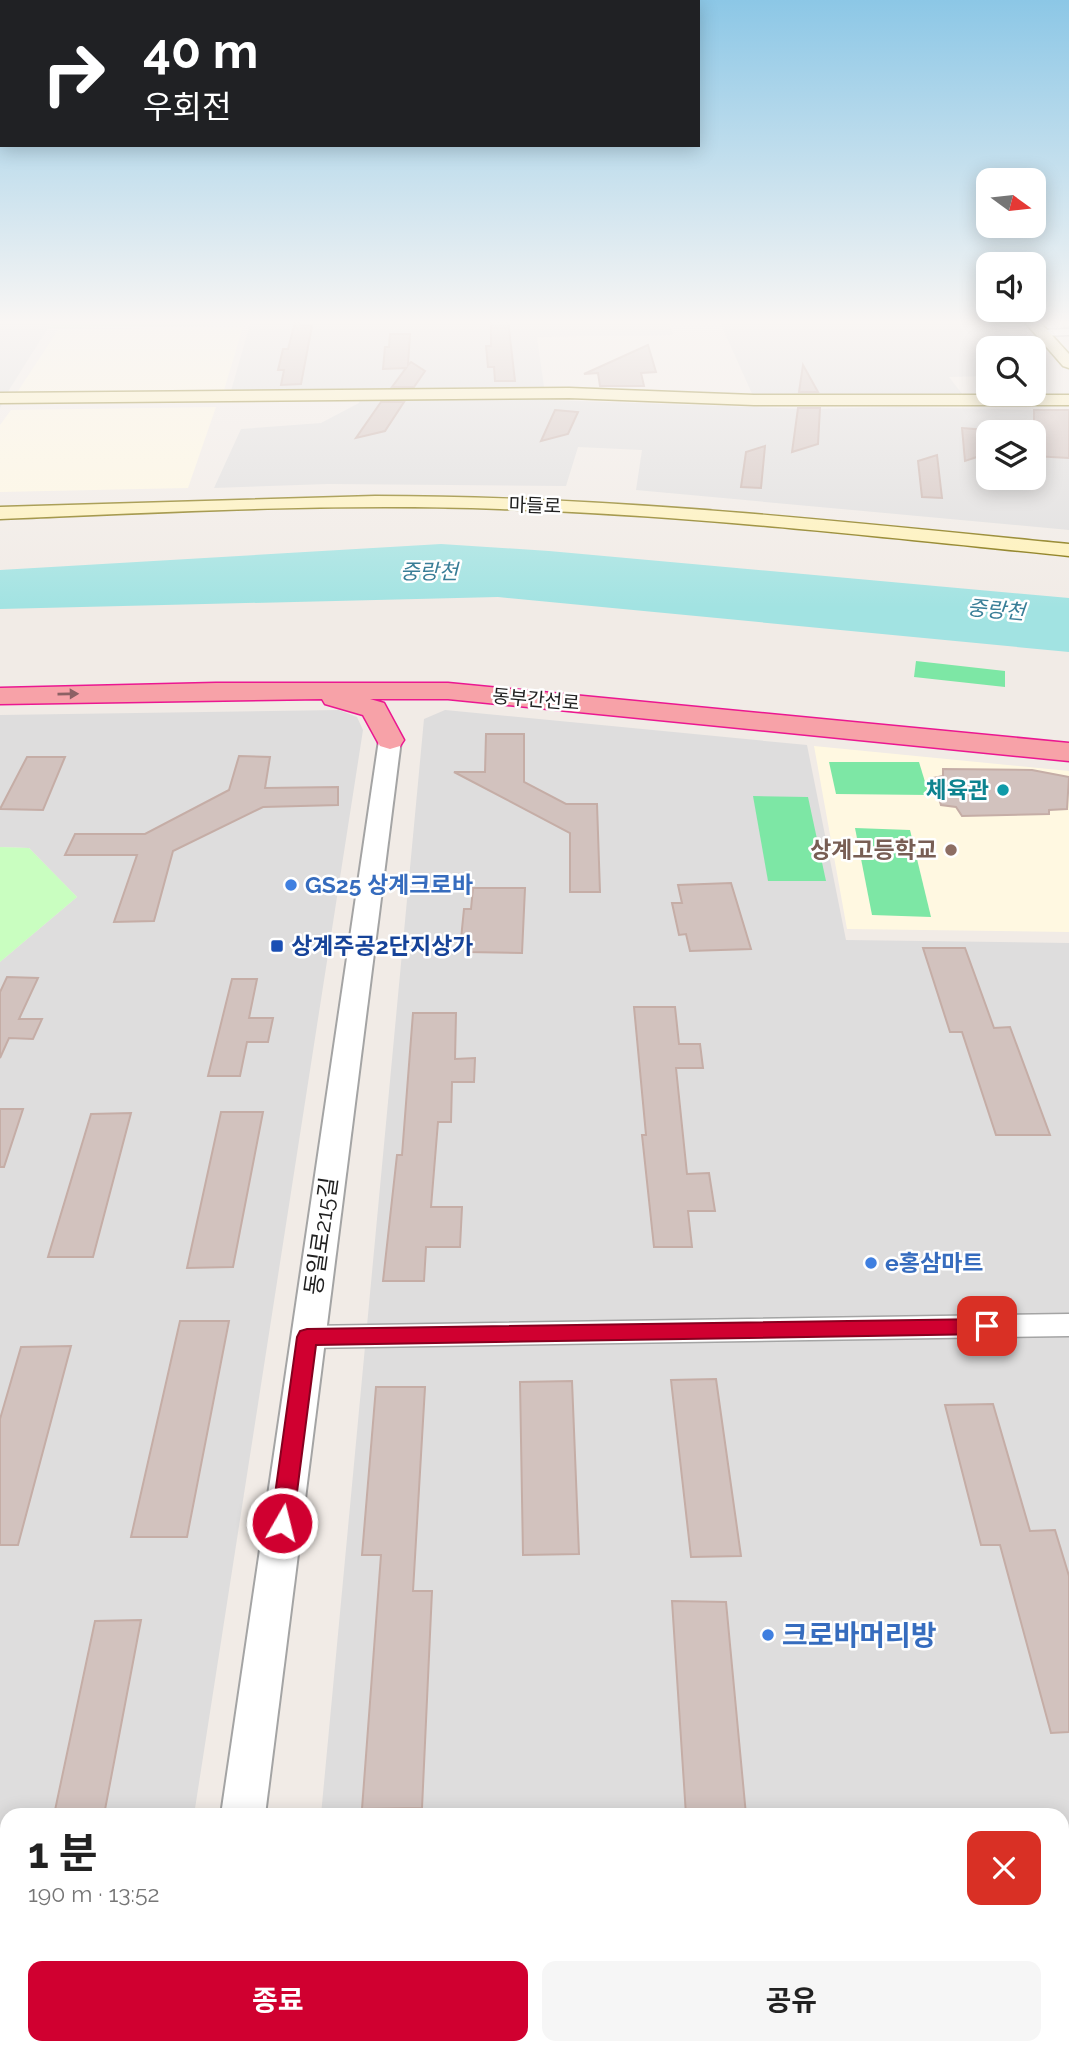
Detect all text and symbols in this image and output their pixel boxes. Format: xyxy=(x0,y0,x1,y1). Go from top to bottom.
text: 40 m xyxy=(143,22,258,79)
icon: right xyxy=(28,28,119,119)
text: 우회전 xyxy=(143,88,231,125)
north arrow xyxy=(976,168,1046,238)
map controls xyxy=(976,168,1046,490)
button: sound xyxy=(976,252,1046,322)
button: search xyxy=(976,336,1046,406)
button: layers xyxy=(976,420,1046,490)
street label: 마들로 xyxy=(508,493,562,517)
water label: 중랑천 xyxy=(400,559,461,584)
water label: 중랑천 xyxy=(966,595,1029,625)
street label: 동부간선로 xyxy=(492,684,580,714)
one-way arrow xyxy=(57,689,79,700)
place label: 체육관 xyxy=(926,776,989,803)
marker: 체육관 xyxy=(995,782,1011,798)
place label: 상계고등학교 xyxy=(810,836,937,863)
marker: 상계고등학교 xyxy=(943,842,959,858)
place label: GS25 상계크로바 xyxy=(305,871,473,898)
marker: GS25 상계크로바 xyxy=(283,877,299,893)
place label: 상계주공2단지상가 xyxy=(291,932,473,959)
marker: 상계주공2단지상가 xyxy=(269,938,285,954)
street label: 동일로215길 xyxy=(299,1175,342,1297)
place label: e홍삼마트 xyxy=(885,1249,983,1276)
marker: e홍삼마트 xyxy=(863,1255,879,1271)
pin xyxy=(957,1296,1017,1356)
icon: arrive xyxy=(968,1307,1006,1345)
position arrow xyxy=(245,1486,319,1560)
place label: 크로바머리방 xyxy=(782,1619,937,1652)
marker: 크로바머리방 xyxy=(760,1627,776,1643)
text: 1 분 xyxy=(28,1829,97,1878)
button: close xyxy=(967,1831,1041,1905)
text: 190 m · 13:52 xyxy=(28,1880,159,1907)
button: 종료 xyxy=(28,1961,528,2041)
button: 공유 xyxy=(542,1961,1041,2041)

